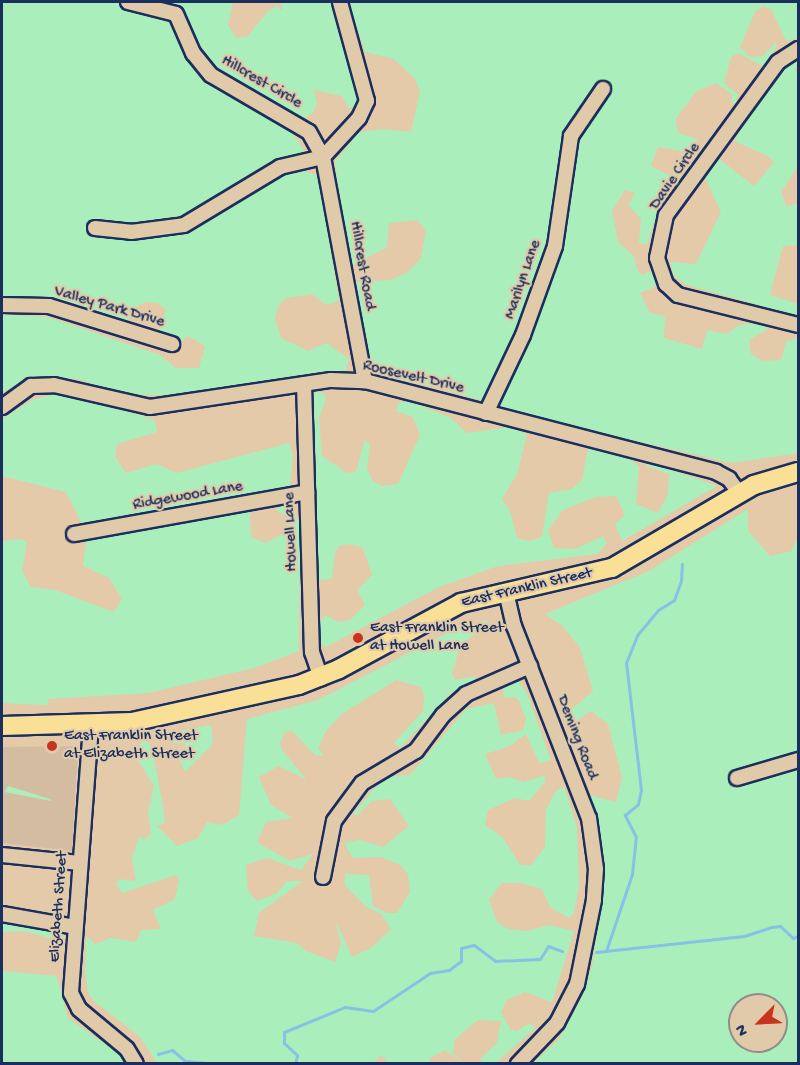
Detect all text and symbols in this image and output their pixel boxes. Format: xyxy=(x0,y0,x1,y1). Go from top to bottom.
street label: Hillcrest Circle xyxy=(217,52,305,114)
street label: Davie Circle xyxy=(647,140,705,214)
street label: Hillcrest Road xyxy=(344,220,378,312)
street label: Marilyn Lane xyxy=(501,238,547,322)
street label: Valley Park Drive xyxy=(52,283,166,333)
street label: Roosevelt Drive xyxy=(361,357,465,399)
street label: Ridgewood Lane xyxy=(131,478,245,516)
street label: Howell Lane xyxy=(281,492,303,572)
street label: East Franklin Street xyxy=(460,565,594,613)
place label: East Franklin Street at Howell Lane xyxy=(370,619,504,657)
marker: East Franklin Street at Howell Lane xyxy=(351,631,365,645)
street label: Deming Road xyxy=(551,693,601,783)
place label: East Franklin Street at Elizabeth Street xyxy=(64,727,198,765)
marker: East Franklin Street at Elizabeth Street xyxy=(45,739,59,753)
street label: Elizabeth Street xyxy=(47,851,73,963)
north arrow xyxy=(728,993,788,1053)
text: N xyxy=(732,1021,754,1038)

